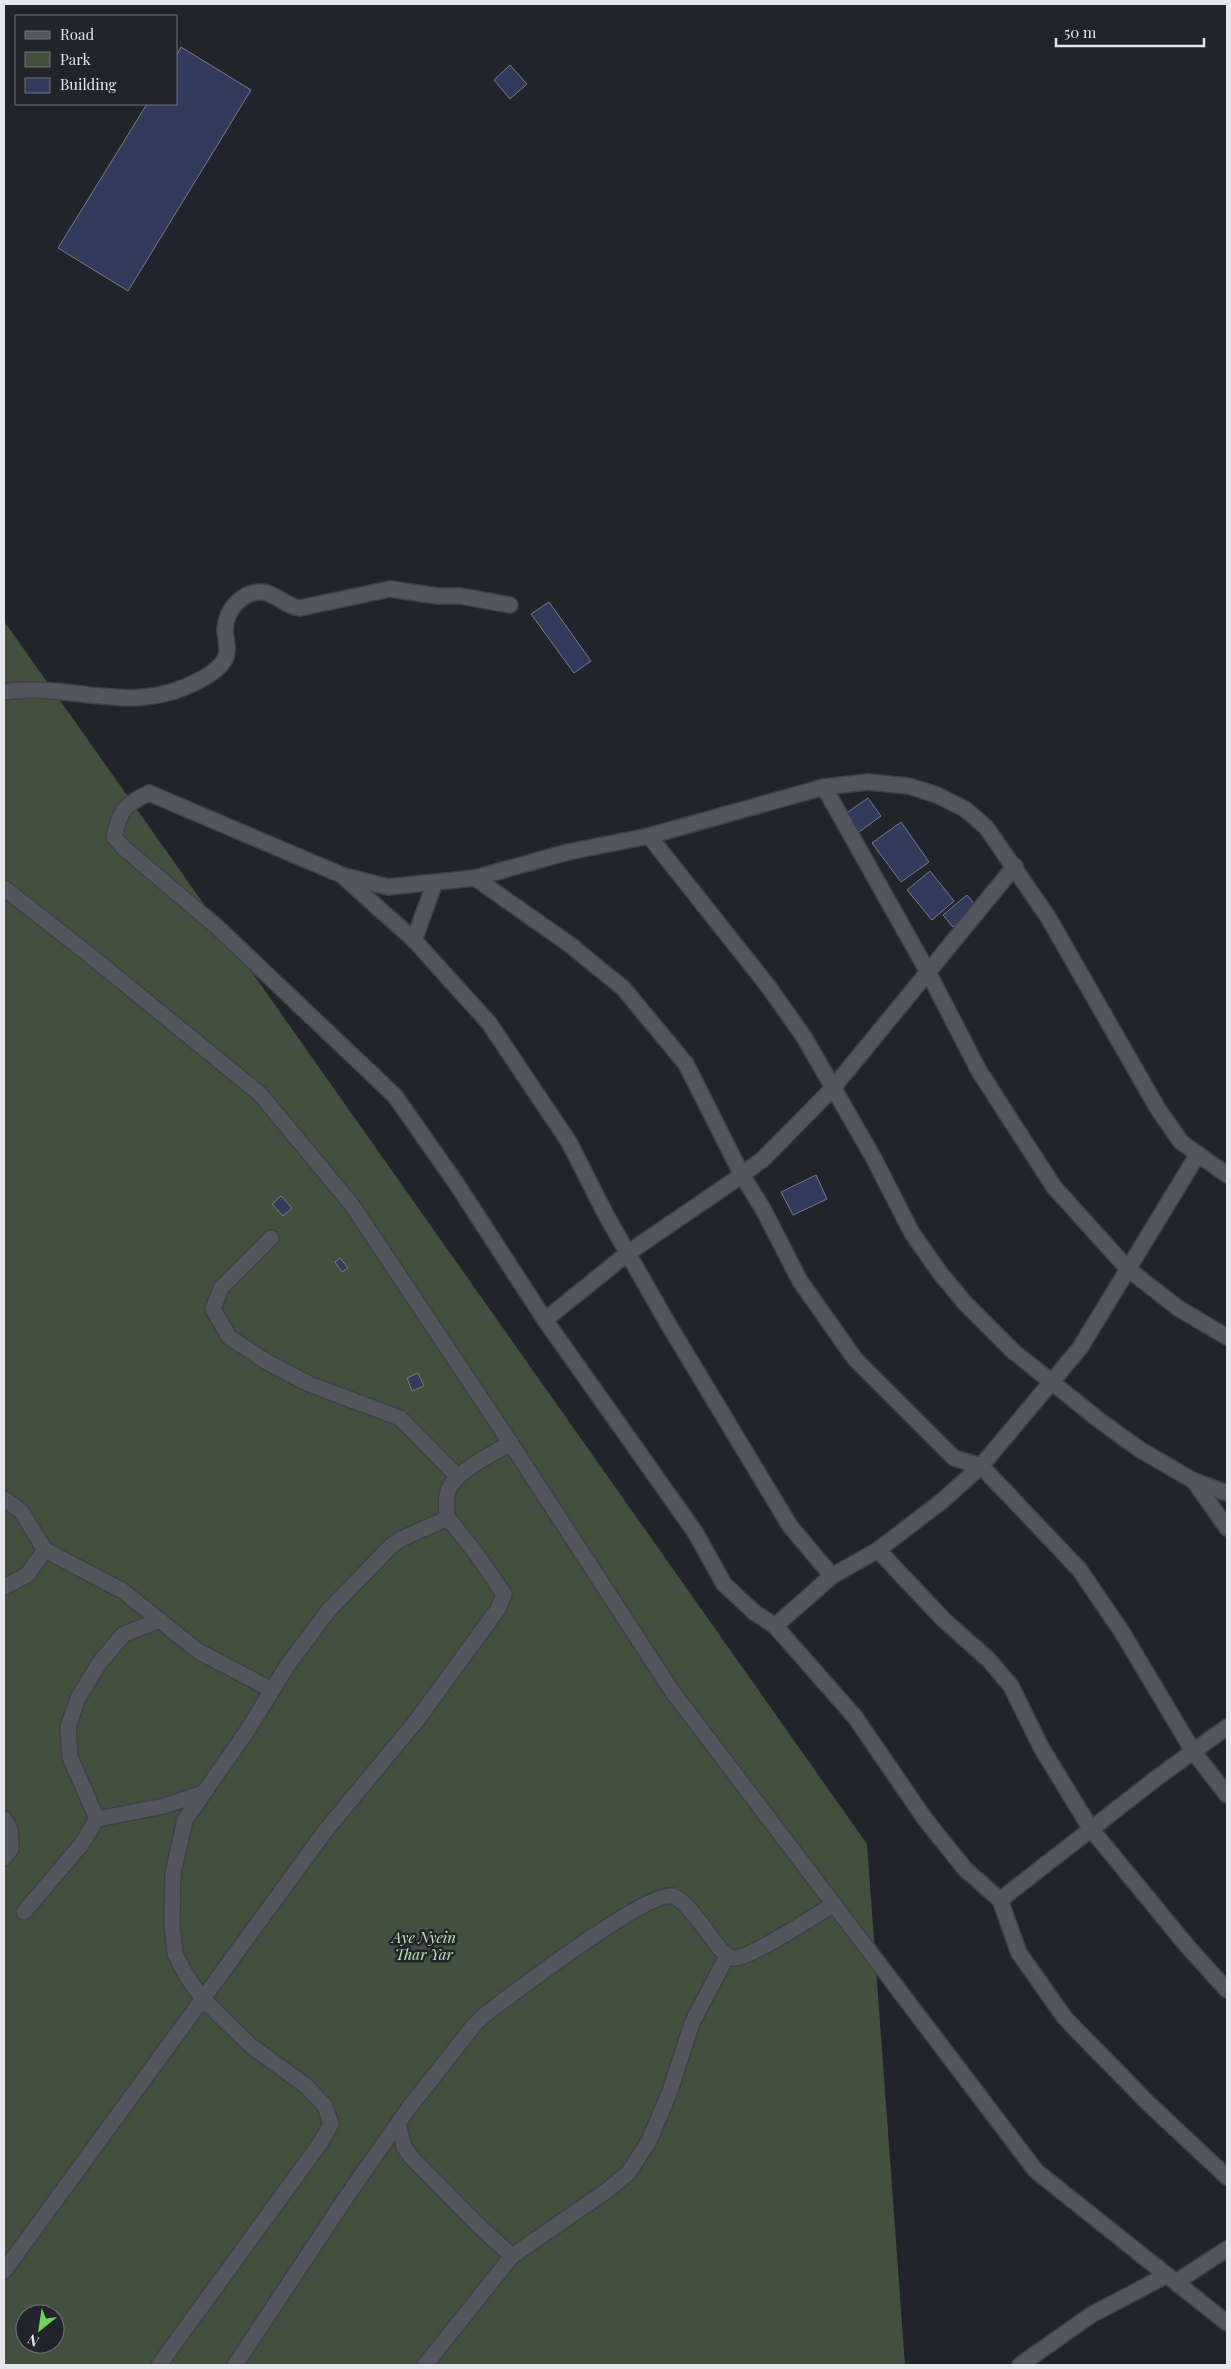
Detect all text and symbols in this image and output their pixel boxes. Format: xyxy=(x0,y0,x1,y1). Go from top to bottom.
legend xyxy=(15,15,178,105)
scale bar xyxy=(1056,15,1204,47)
text: 50 m xyxy=(1064,22,1097,42)
text: Road xyxy=(60,24,94,44)
text: Park xyxy=(60,49,92,69)
text: Building xyxy=(60,74,117,94)
park label: Aye Nyein Thar Yar xyxy=(390,1927,456,1964)
north arrow xyxy=(15,2304,65,2354)
text: N xyxy=(24,2330,42,2351)

